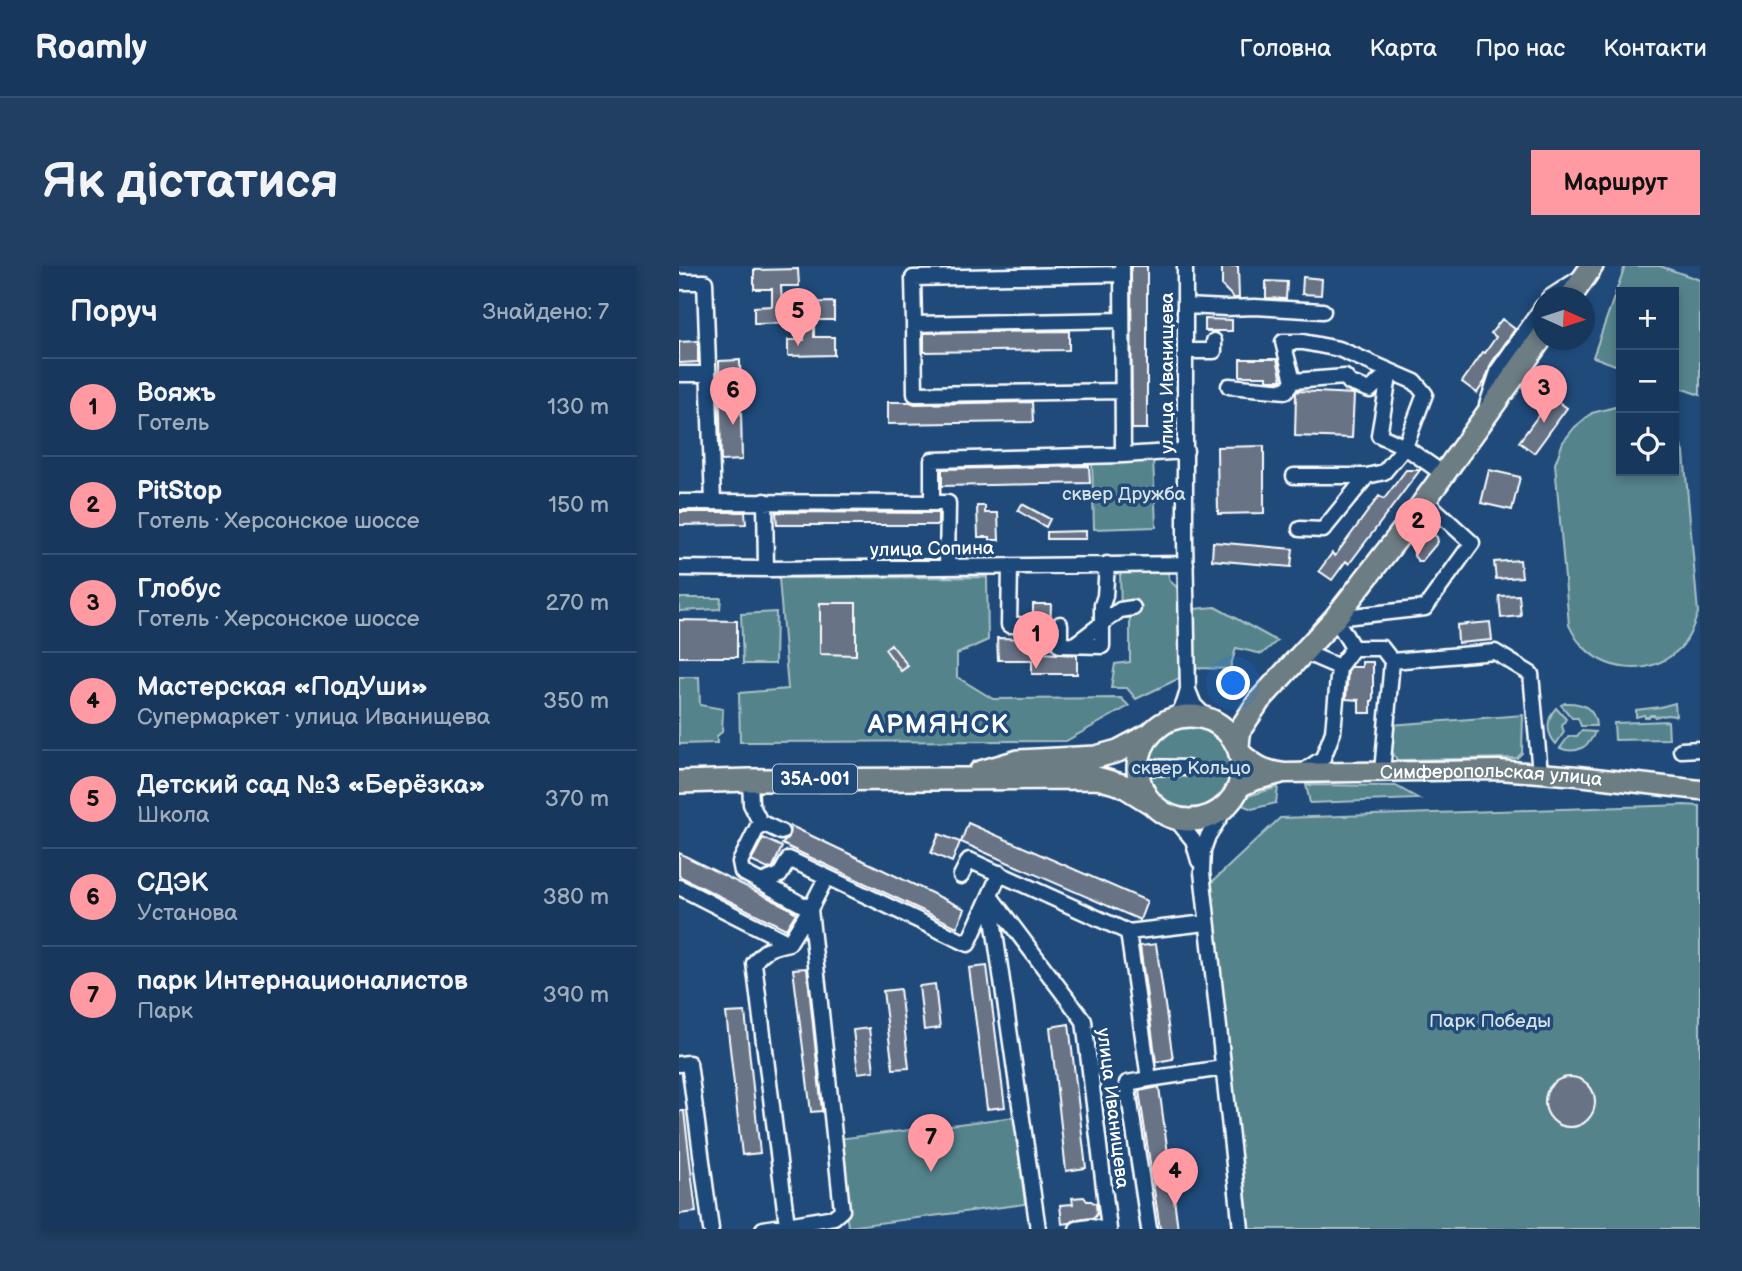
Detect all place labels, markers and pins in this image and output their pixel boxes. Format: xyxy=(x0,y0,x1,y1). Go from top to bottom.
pin: 5 xyxy=(775,288,821,346)
pin: 3 xyxy=(1521,365,1567,423)
pin: 6 xyxy=(710,367,756,425)
pin: 2 xyxy=(1395,498,1441,556)
pin: 1 xyxy=(1013,611,1059,669)
pin: 7 xyxy=(908,1114,954,1172)
pin: 4 xyxy=(1152,1148,1198,1206)

